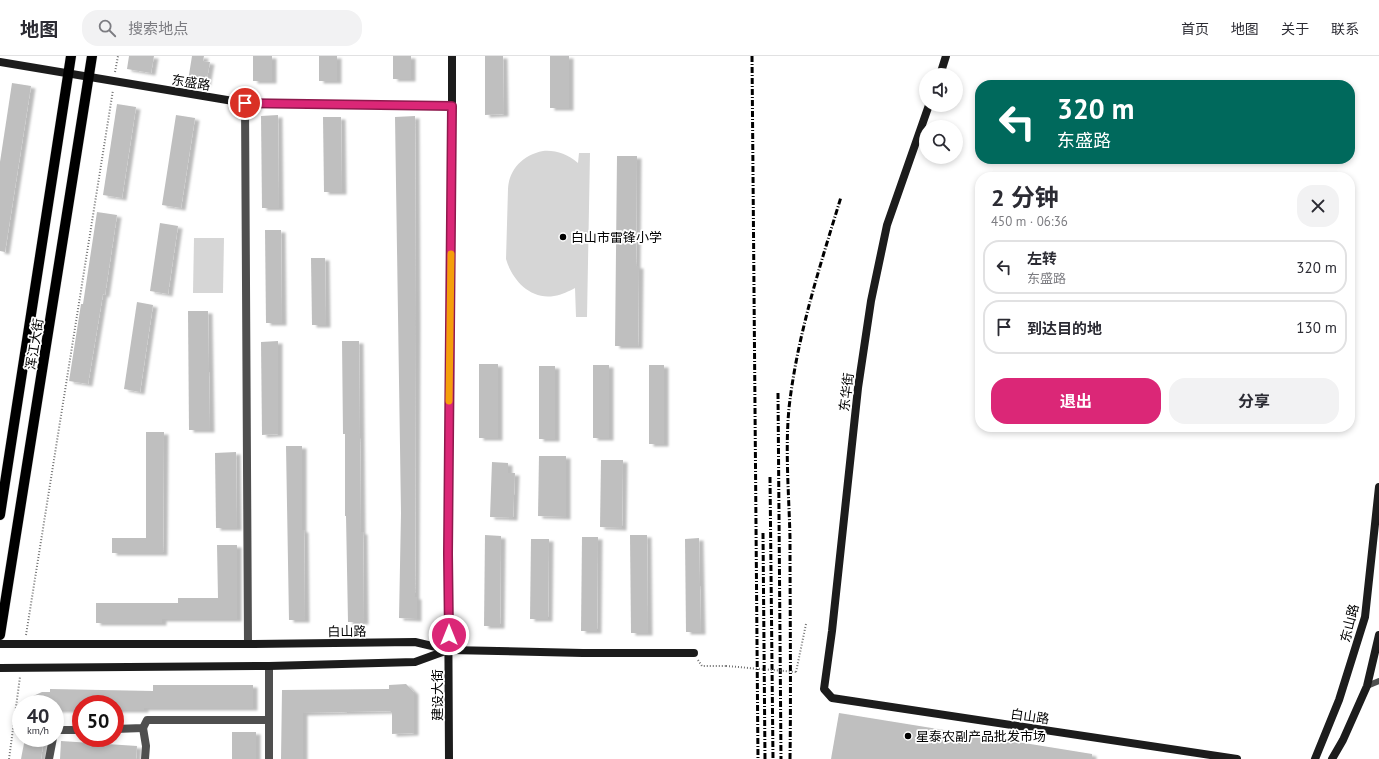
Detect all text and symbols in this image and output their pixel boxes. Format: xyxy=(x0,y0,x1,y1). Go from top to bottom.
search box xyxy=(82,10,362,46)
text: 地图 xyxy=(20,17,58,41)
icon: search xyxy=(96,17,118,39)
text: 搜索地点 xyxy=(128,19,188,38)
text: 首页 xyxy=(1181,20,1209,38)
text: 地图 xyxy=(1231,20,1259,38)
text: 关于 xyxy=(1281,20,1309,38)
text: 联系 xyxy=(1331,20,1359,38)
map controls xyxy=(919,68,963,164)
button: sound xyxy=(919,68,963,112)
street label: 东盛路 xyxy=(170,71,212,94)
pin xyxy=(228,86,262,120)
text: 320 m xyxy=(1057,90,1134,127)
icon: arrive xyxy=(234,92,256,114)
icon: left xyxy=(991,96,1043,148)
button: search xyxy=(919,120,963,164)
text: 东盛路 xyxy=(1057,129,1111,152)
text: 2 分钟 xyxy=(991,182,1059,213)
button: close xyxy=(1297,185,1339,227)
text: 450 m · 06:36 xyxy=(991,213,1068,230)
place label: 白山市雷锋小学 xyxy=(571,229,662,246)
marker: 白山市雷锋小学 xyxy=(558,232,568,242)
text: 左转 xyxy=(1027,249,1057,268)
icon: left xyxy=(993,256,1015,278)
text: 320 m xyxy=(1296,258,1337,277)
text: 东盛路 xyxy=(1027,270,1066,287)
icon: arrive xyxy=(993,316,1015,338)
street label: 浑江大街 xyxy=(22,317,47,371)
text: 130 m xyxy=(1296,318,1337,337)
text: 到达目的地 xyxy=(1027,319,1102,338)
street label: 东华街 xyxy=(836,372,857,412)
button: 退出 xyxy=(991,378,1161,424)
button: 分享 xyxy=(1169,378,1339,424)
street label: 东山路 xyxy=(1337,602,1362,644)
position arrow xyxy=(428,614,470,656)
street label: 白山路 xyxy=(327,623,367,640)
street label: 建设大街 xyxy=(429,669,446,721)
speed limit sign: 50 xyxy=(72,695,124,747)
text: 40 xyxy=(27,703,49,729)
street label: 白山路 xyxy=(1009,705,1050,728)
text: km/h xyxy=(27,724,49,737)
place label: 星泰农副产品批发市场 xyxy=(916,728,1046,745)
marker: 星泰农副产品批发市场 xyxy=(903,731,913,741)

